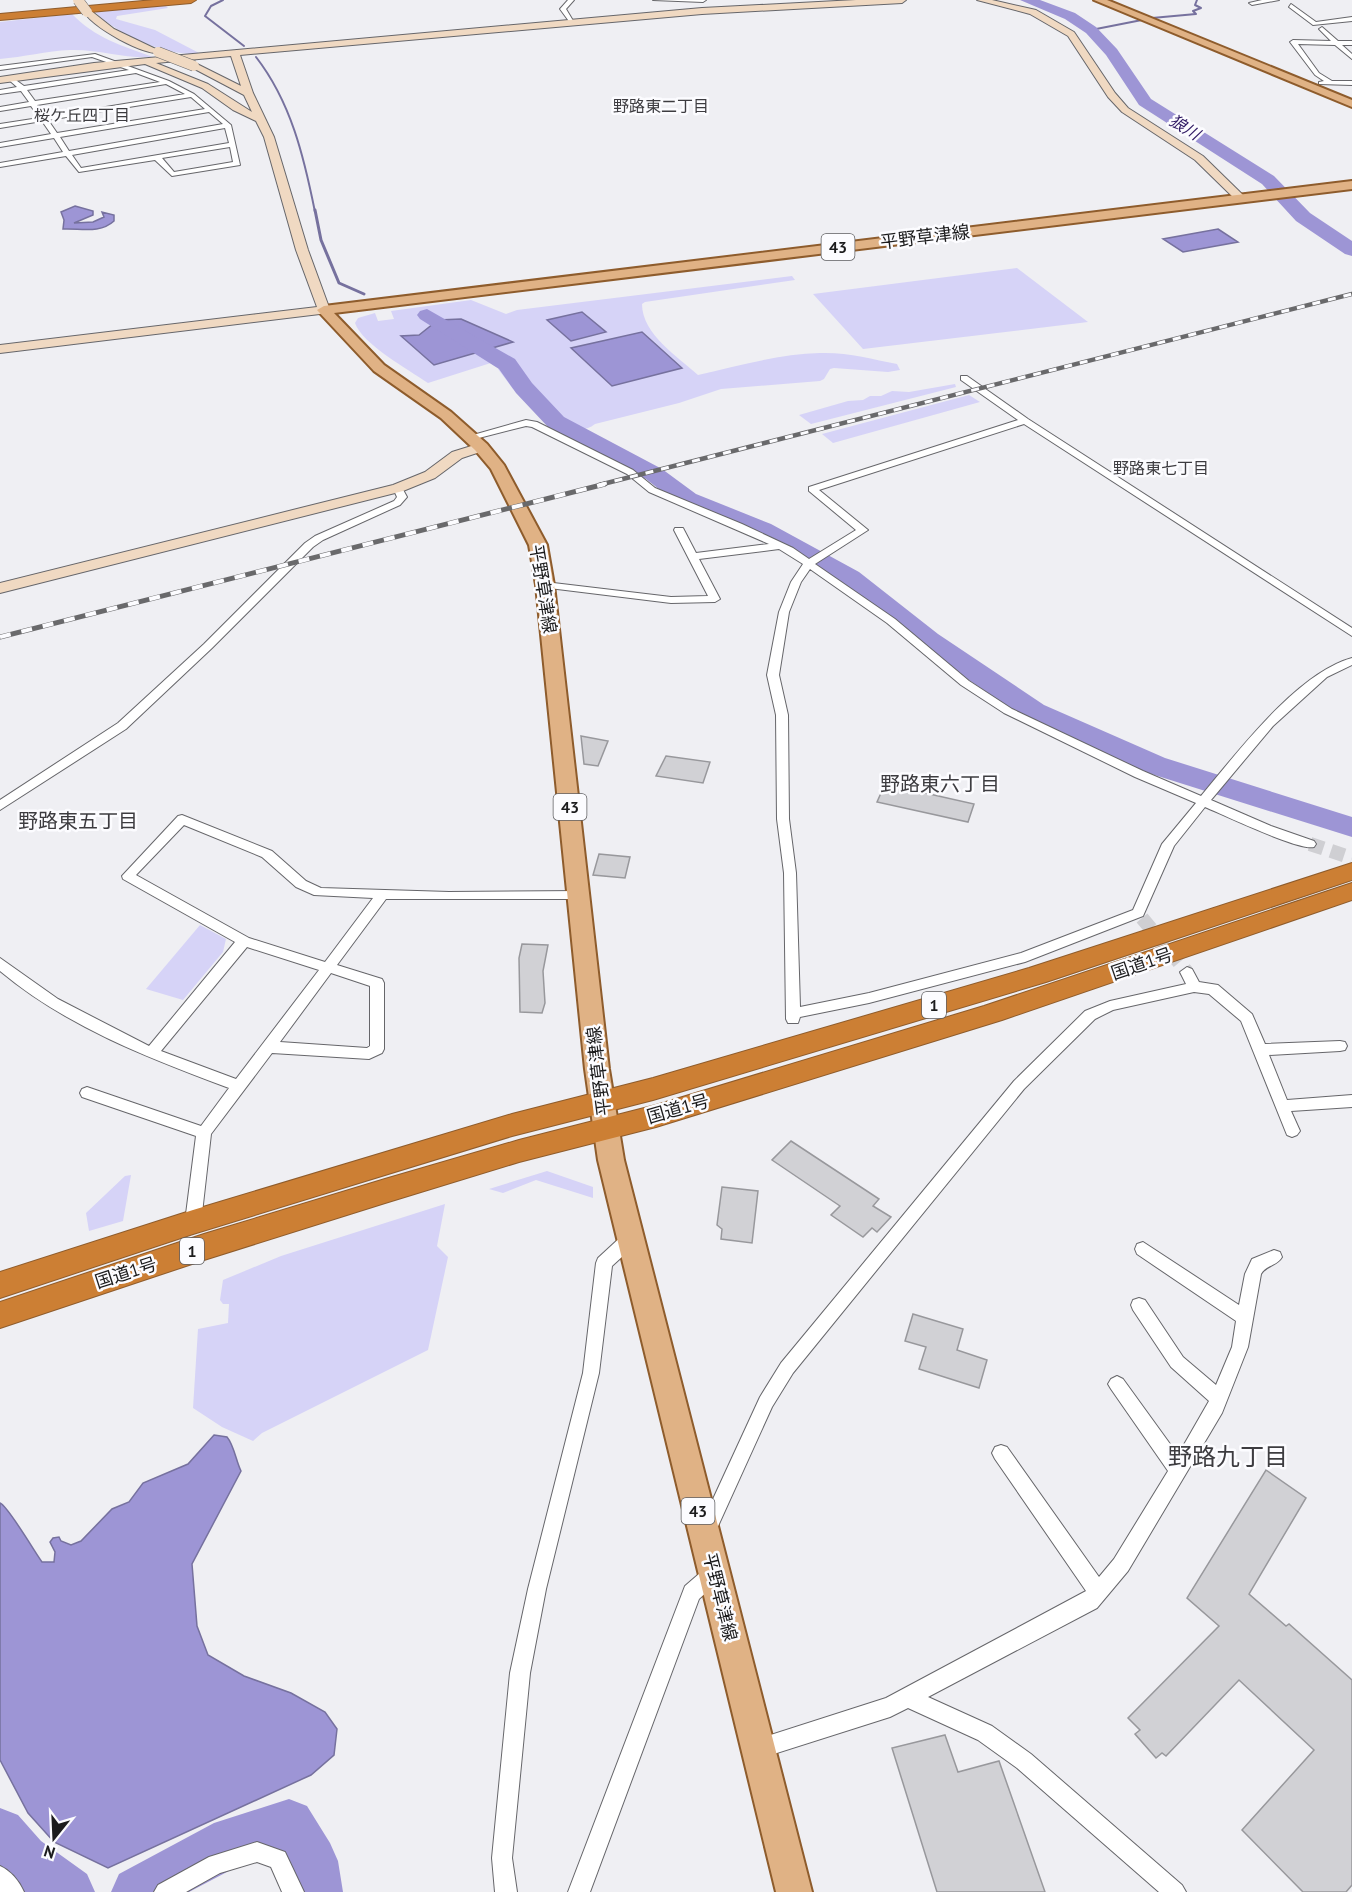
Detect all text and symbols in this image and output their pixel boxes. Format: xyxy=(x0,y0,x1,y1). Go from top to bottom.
district label: 野路東二丁目 xyxy=(613,96,709,116)
district label: 桜ケ丘四丁目 xyxy=(34,105,130,125)
water label: 狼川 xyxy=(1166,110,1206,145)
street label: 平野草津線 xyxy=(879,220,971,253)
road number: 43 xyxy=(822,234,854,260)
district label: 野路東七丁目 xyxy=(1113,458,1209,478)
street label: 平野草津線 xyxy=(525,543,562,635)
district label: 野路東六丁目 xyxy=(880,771,1000,797)
road number: 43 xyxy=(554,794,586,820)
district label: 野路東五丁目 xyxy=(18,808,138,834)
street label: 国道1号 xyxy=(1108,942,1176,985)
road number: 1 xyxy=(922,992,946,1018)
street label: 平野草津線 xyxy=(582,1025,615,1117)
street label: 国道1号 xyxy=(644,1089,712,1128)
road number: 1 xyxy=(180,1238,204,1264)
street label: 国道1号 xyxy=(92,1252,160,1293)
district label: 野路九丁目 xyxy=(1168,1441,1288,1472)
road number: 43 xyxy=(682,1498,714,1524)
street label: 平野草津線 xyxy=(698,1550,743,1643)
north arrow xyxy=(24,1808,84,1868)
text: N xyxy=(41,1841,57,1863)

